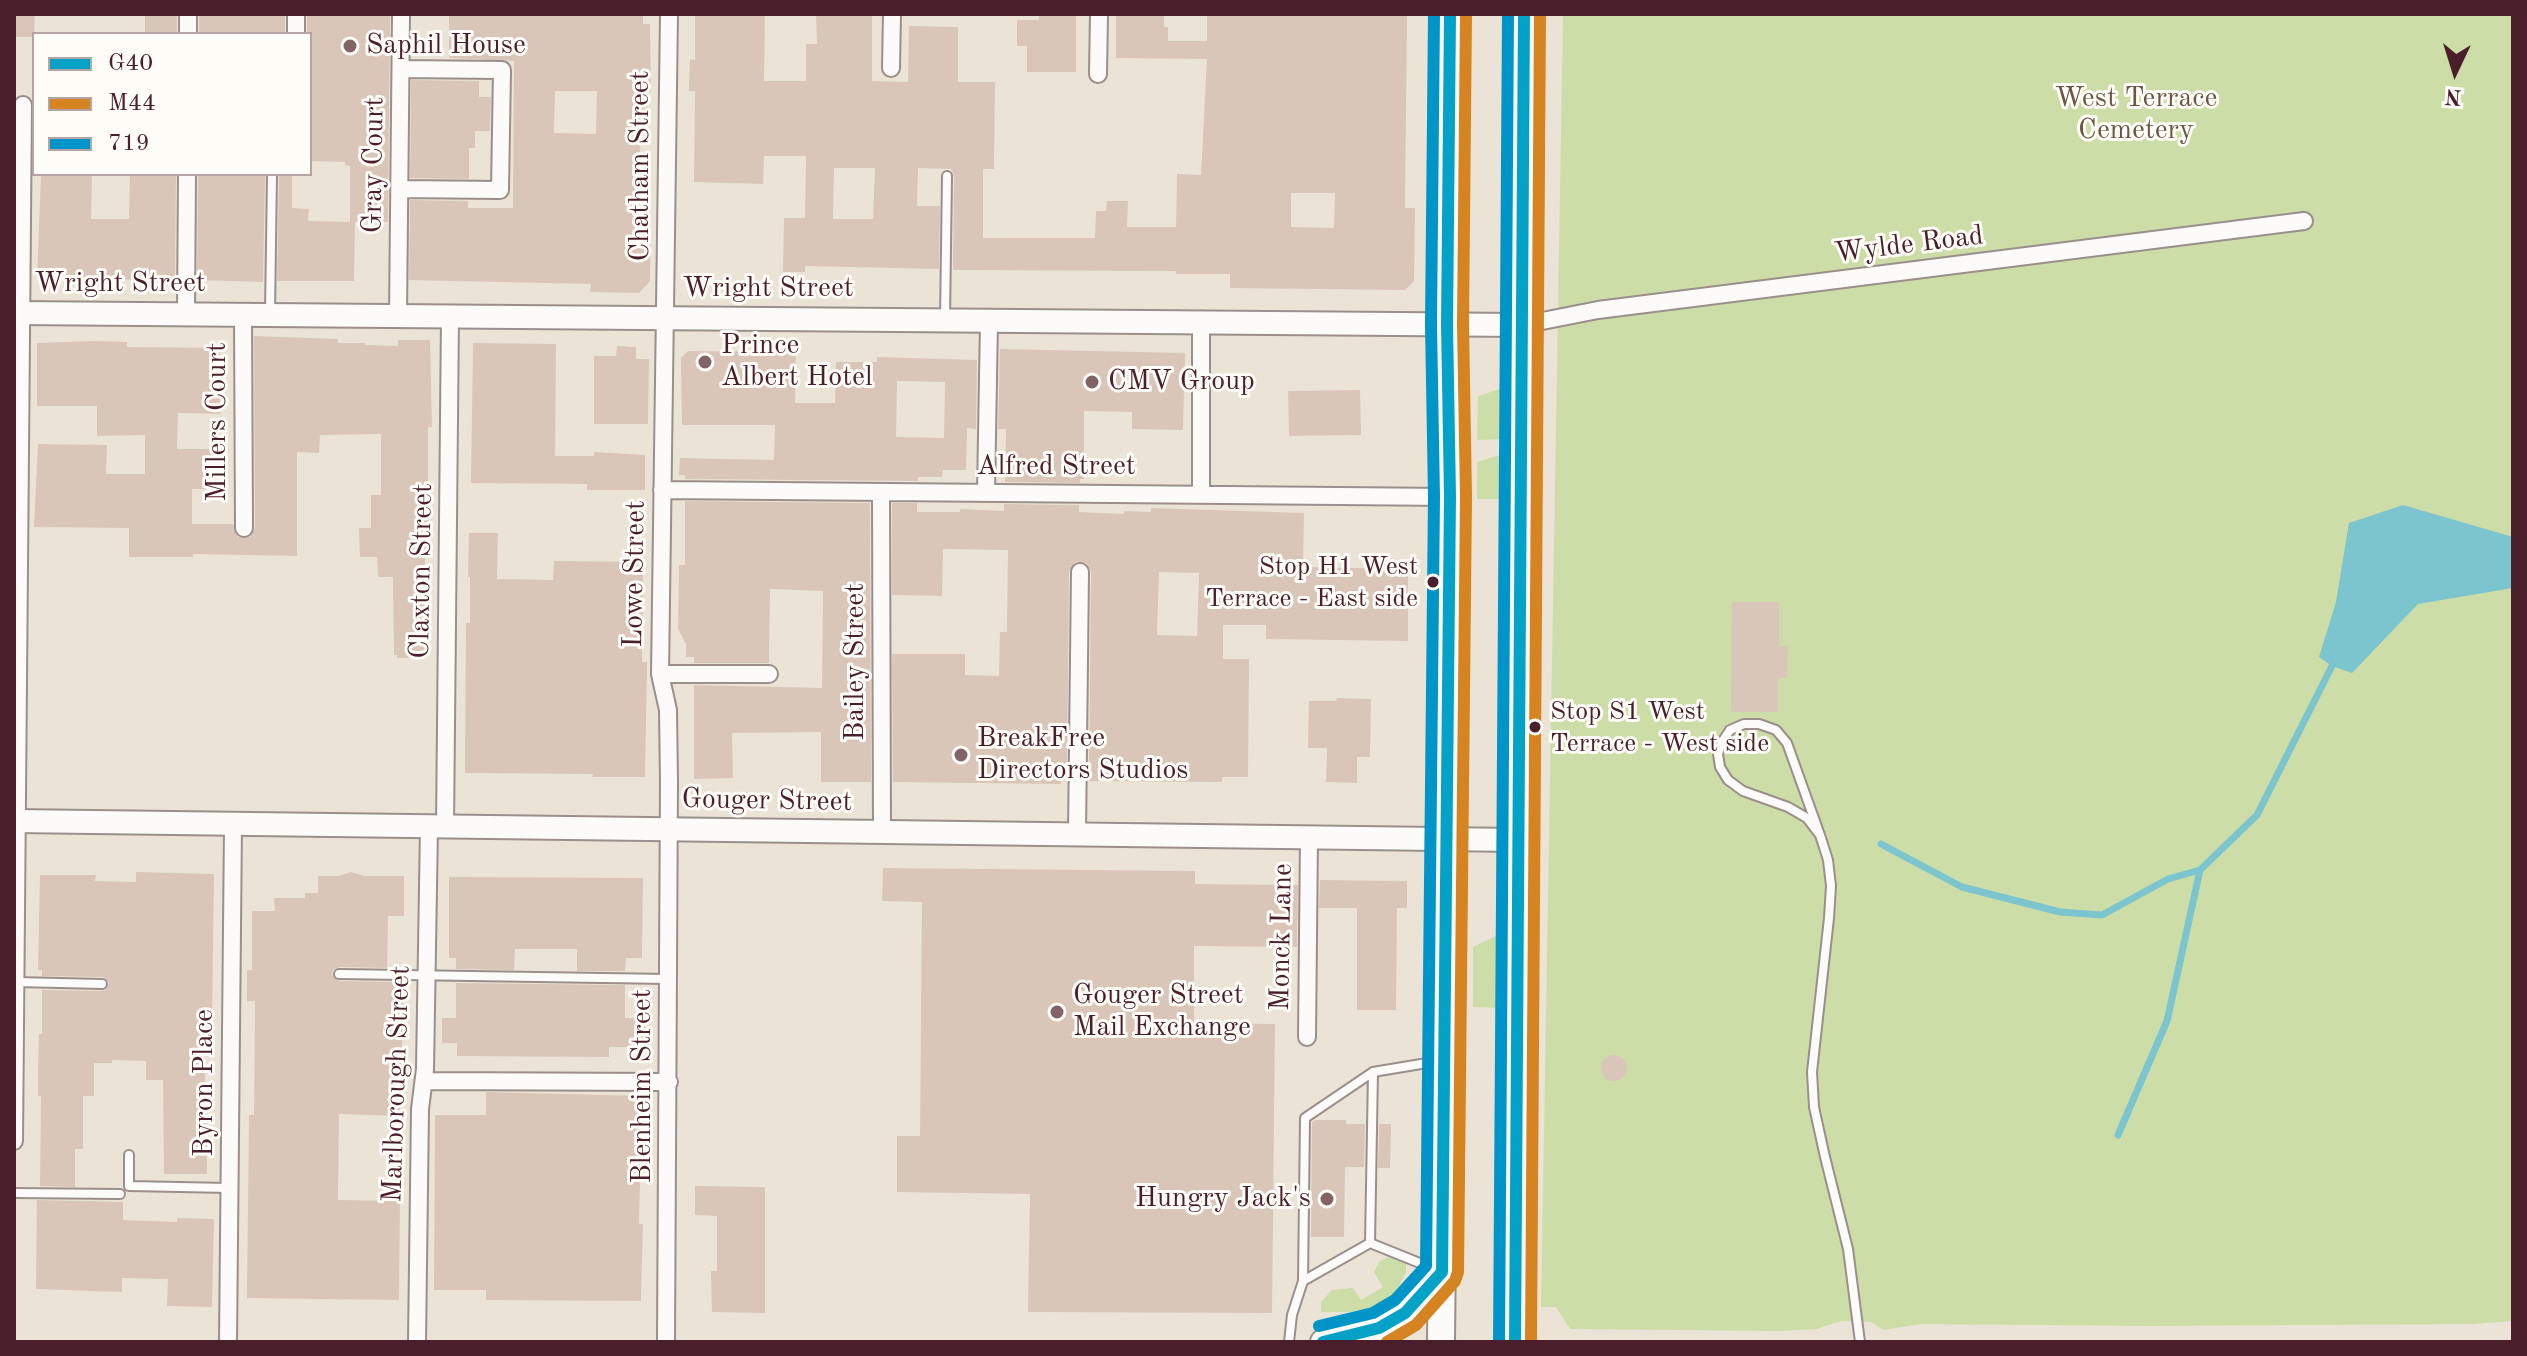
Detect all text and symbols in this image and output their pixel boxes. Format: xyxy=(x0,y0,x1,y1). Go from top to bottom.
place label: Saphil House xyxy=(366,29,526,63)
legend xyxy=(32,32,312,176)
north arrow xyxy=(2415,32,2495,112)
marker: Saphil House xyxy=(341,37,359,55)
text: G40 xyxy=(108,52,153,76)
street label: Chatham Street xyxy=(624,71,658,261)
park label: West Terrace Cemetery xyxy=(2055,82,2217,148)
text: N xyxy=(2444,84,2462,108)
text: M44 xyxy=(108,92,156,116)
street label: Gray Court xyxy=(356,96,392,234)
text: 719 xyxy=(108,132,150,156)
street label: Wylde Road xyxy=(1832,219,1986,271)
street label: Wright Street xyxy=(34,267,206,301)
street label: Wright Street xyxy=(682,272,854,306)
place label: Prince Albert Hotel xyxy=(721,329,872,395)
street label: Millers Court xyxy=(201,342,235,502)
marker: Prince Albert Hotel xyxy=(696,353,714,371)
place label: CMV Group xyxy=(1108,365,1255,399)
marker: CMV Group xyxy=(1083,373,1101,391)
street label: Alfred Street xyxy=(976,450,1136,484)
street label: Claxton Street xyxy=(404,483,440,659)
street label: Lowe Street xyxy=(617,500,653,648)
place label: Stop H1 West Terrace - East side xyxy=(1205,551,1418,612)
marker: Stop H1 West Terrace - East side xyxy=(1425,574,1441,590)
street label: Bailey Street xyxy=(839,583,873,741)
place label: Stop S1 West Terrace - West side xyxy=(1550,696,1769,758)
marker: Stop S1 West Terrace - West side xyxy=(1527,719,1543,735)
place label: BreakFree Directors Studios xyxy=(977,722,1188,788)
marker: BreakFree Directors Studios xyxy=(952,746,970,764)
street label: Gouger Street xyxy=(681,783,853,819)
street label: Monck Lane xyxy=(1264,863,1300,1011)
street label: Marlborough Street xyxy=(376,965,418,1203)
place label: Gouger Street Mail Exchange xyxy=(1073,979,1251,1045)
street label: Blenheim Street xyxy=(626,989,660,1183)
marker: Gouger Street Mail Exchange xyxy=(1048,1003,1066,1021)
street label: Byron Place xyxy=(188,1009,222,1157)
place label: Hungry Jack's xyxy=(1135,1182,1311,1216)
marker: Hungry Jack's xyxy=(1318,1190,1336,1208)

